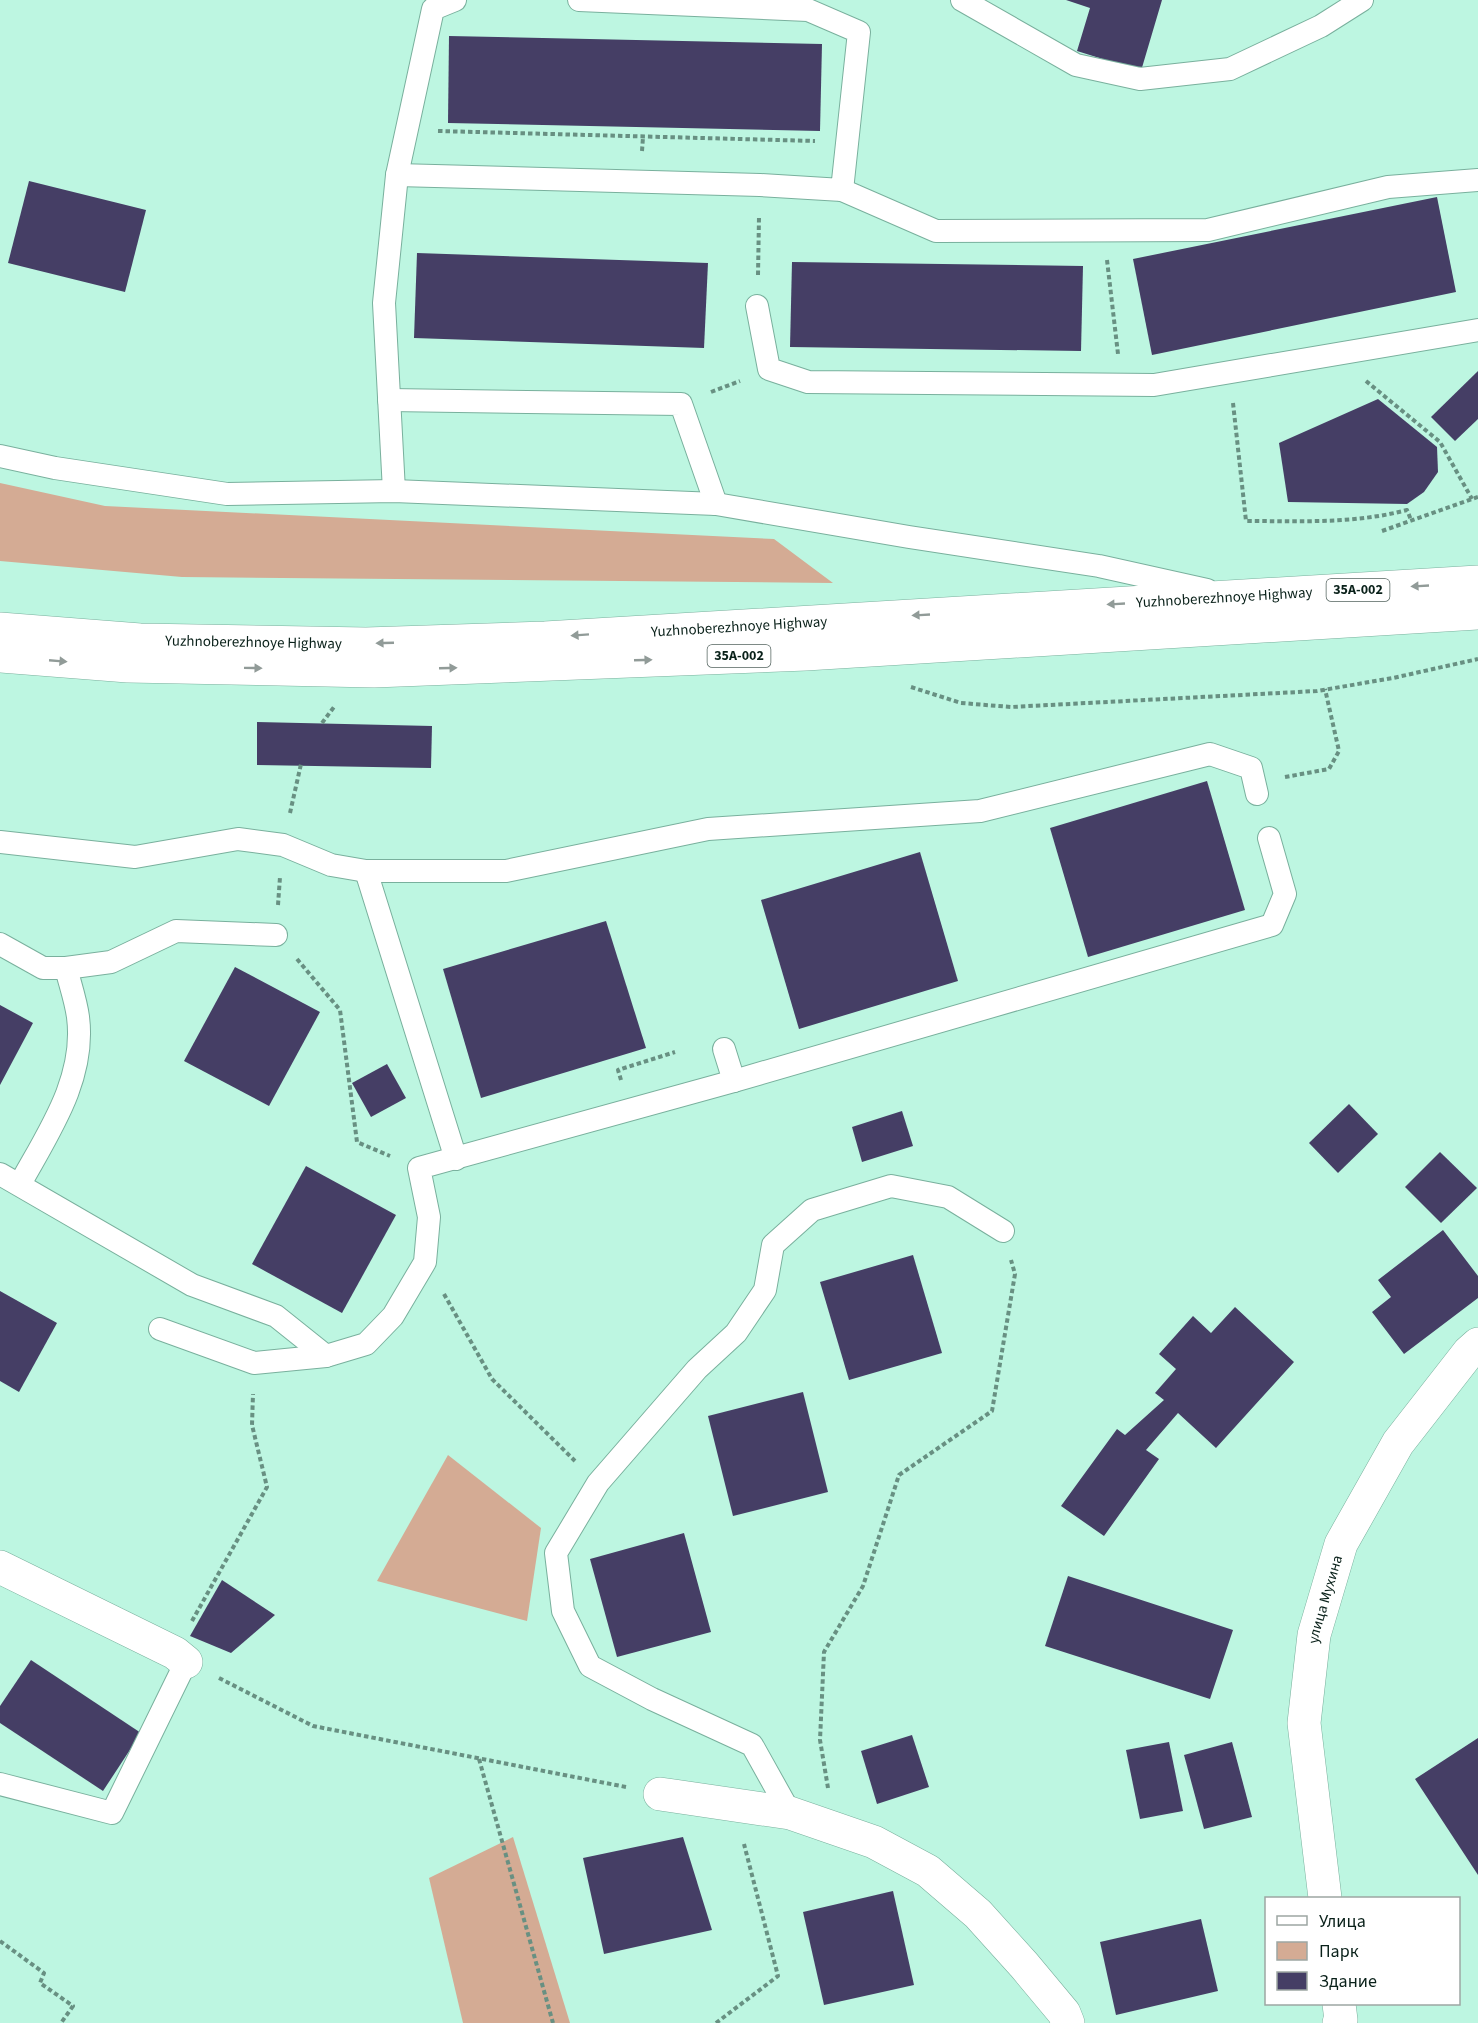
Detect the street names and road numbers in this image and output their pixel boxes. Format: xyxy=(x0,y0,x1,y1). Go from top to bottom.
road number: 35А-002 xyxy=(1326,579,1390,601)
street label: Yuzhnoberezhnoye Highway xyxy=(1134,581,1313,613)
street label: Yuzhnoberezhnoye Highway xyxy=(649,611,828,642)
street label: Yuzhnoberezhnoye Highway xyxy=(164,630,342,654)
road number: 35А-002 xyxy=(708,645,771,667)
street label: улица Мухина xyxy=(1303,1553,1348,1645)

